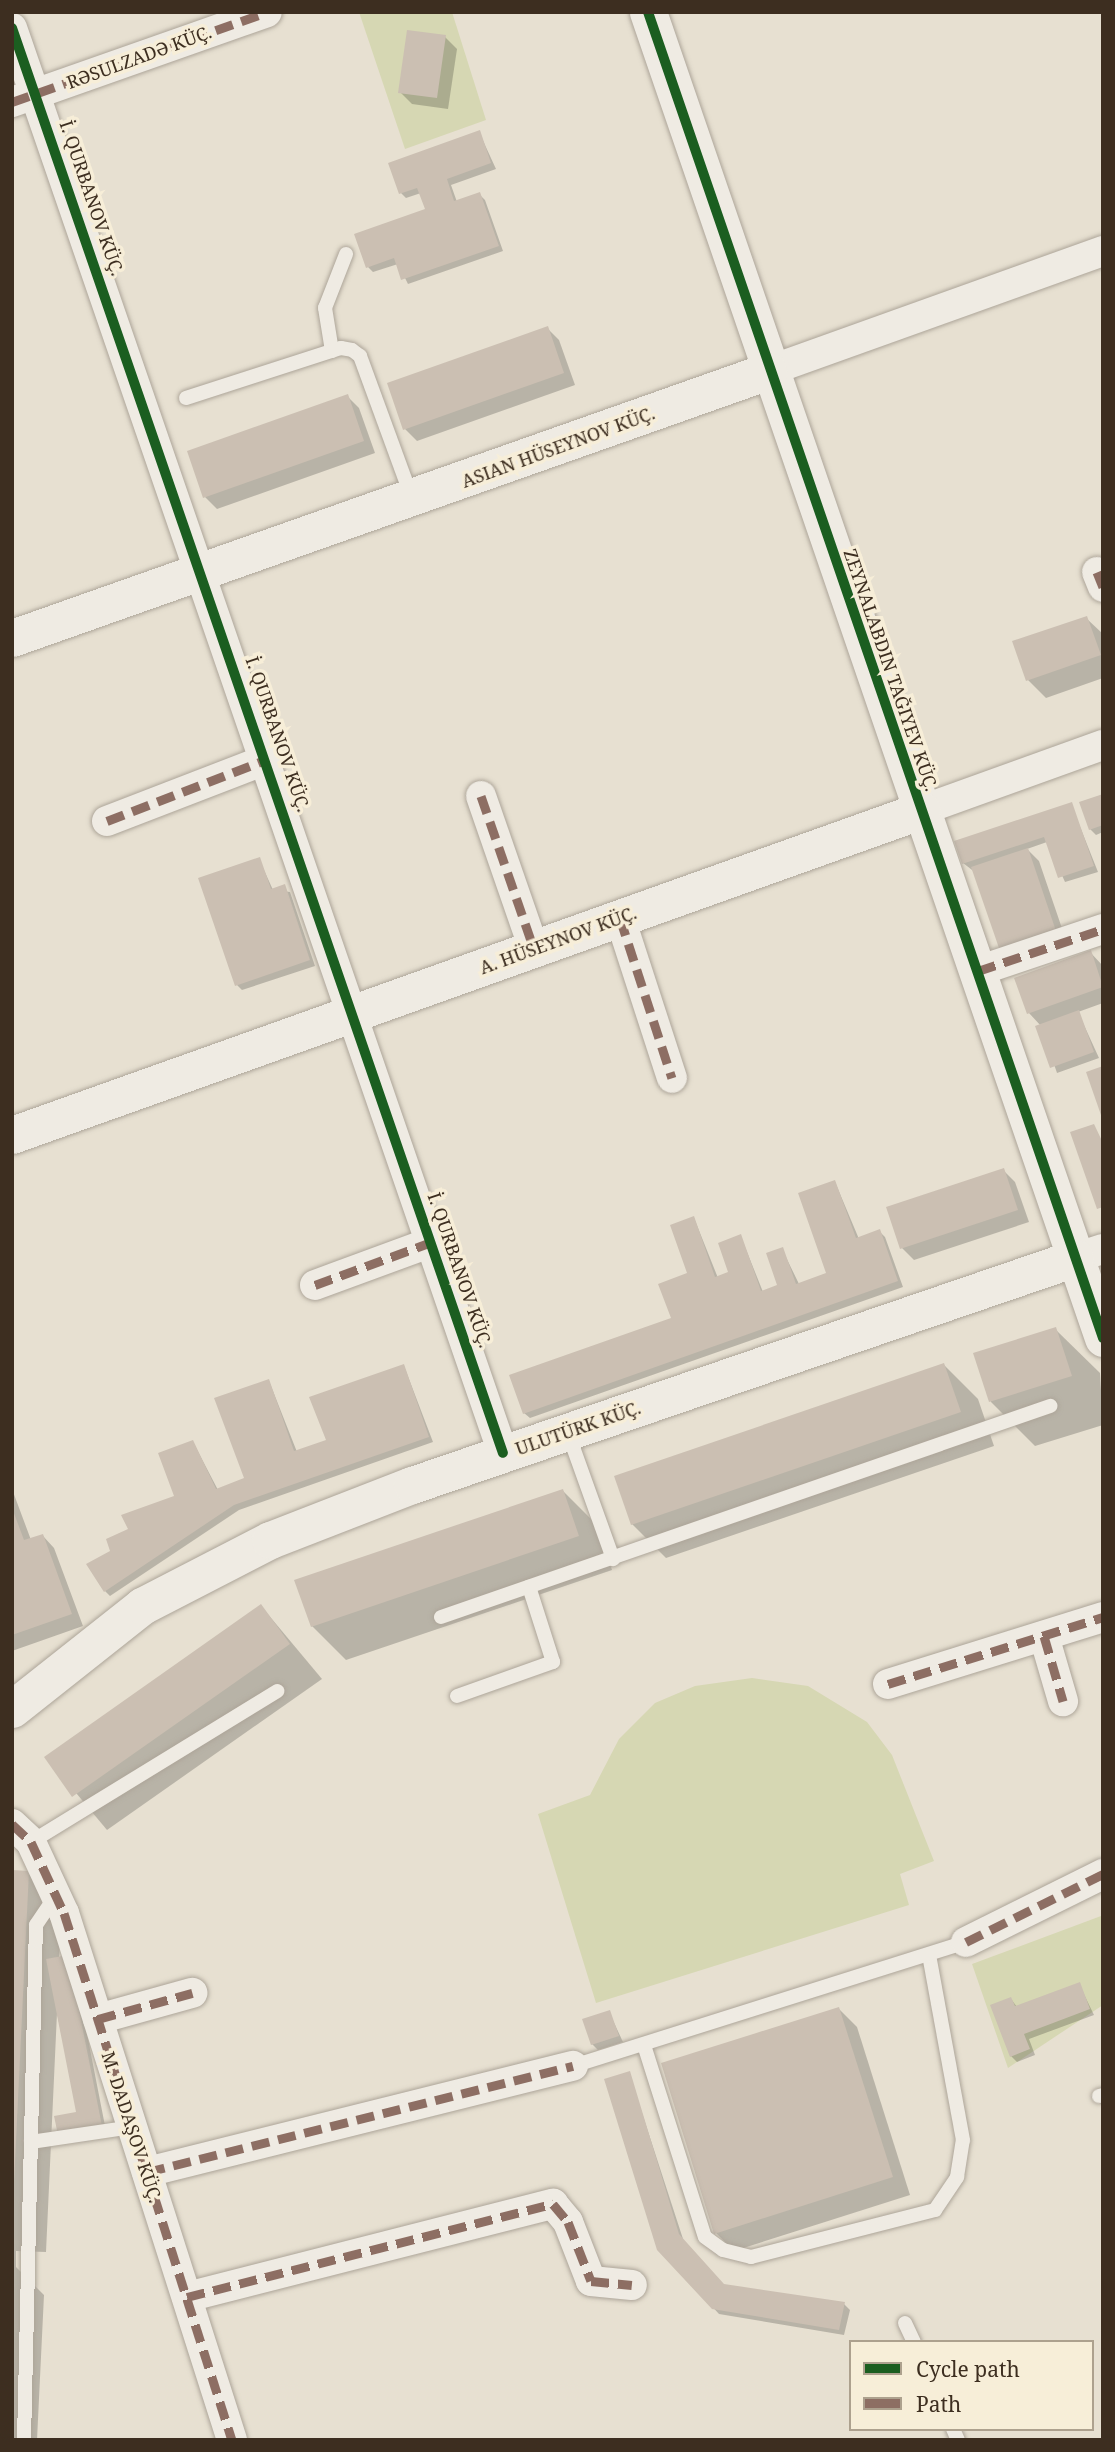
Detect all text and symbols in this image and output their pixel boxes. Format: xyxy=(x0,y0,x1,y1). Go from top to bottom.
street label: RƏSULZADƏ KÜÇ. xyxy=(64,21,214,93)
street label: İ. QURBANOV KÜÇ. xyxy=(55,118,129,278)
street label: ASIAN HÜSEYNOV KÜÇ. xyxy=(459,402,657,492)
street label: ZEYNALABDIN TAĞIYEV KÜÇ. xyxy=(839,546,943,794)
street label: İ. QURBANOV KÜÇ. xyxy=(241,654,315,814)
street label: A. HÜSEYNOV KÜÇ. xyxy=(477,902,639,978)
street label: İ. QURBANOV KÜÇ. xyxy=(423,1190,497,1350)
street label: ULUTÜRK KÜÇ. xyxy=(512,1396,644,1460)
street label: M. DADAŞOV KÜÇ. xyxy=(97,2049,167,2205)
legend xyxy=(849,2340,1094,2431)
text: Cycle path xyxy=(916,2355,1020,2383)
text: Path xyxy=(916,2390,961,2418)

